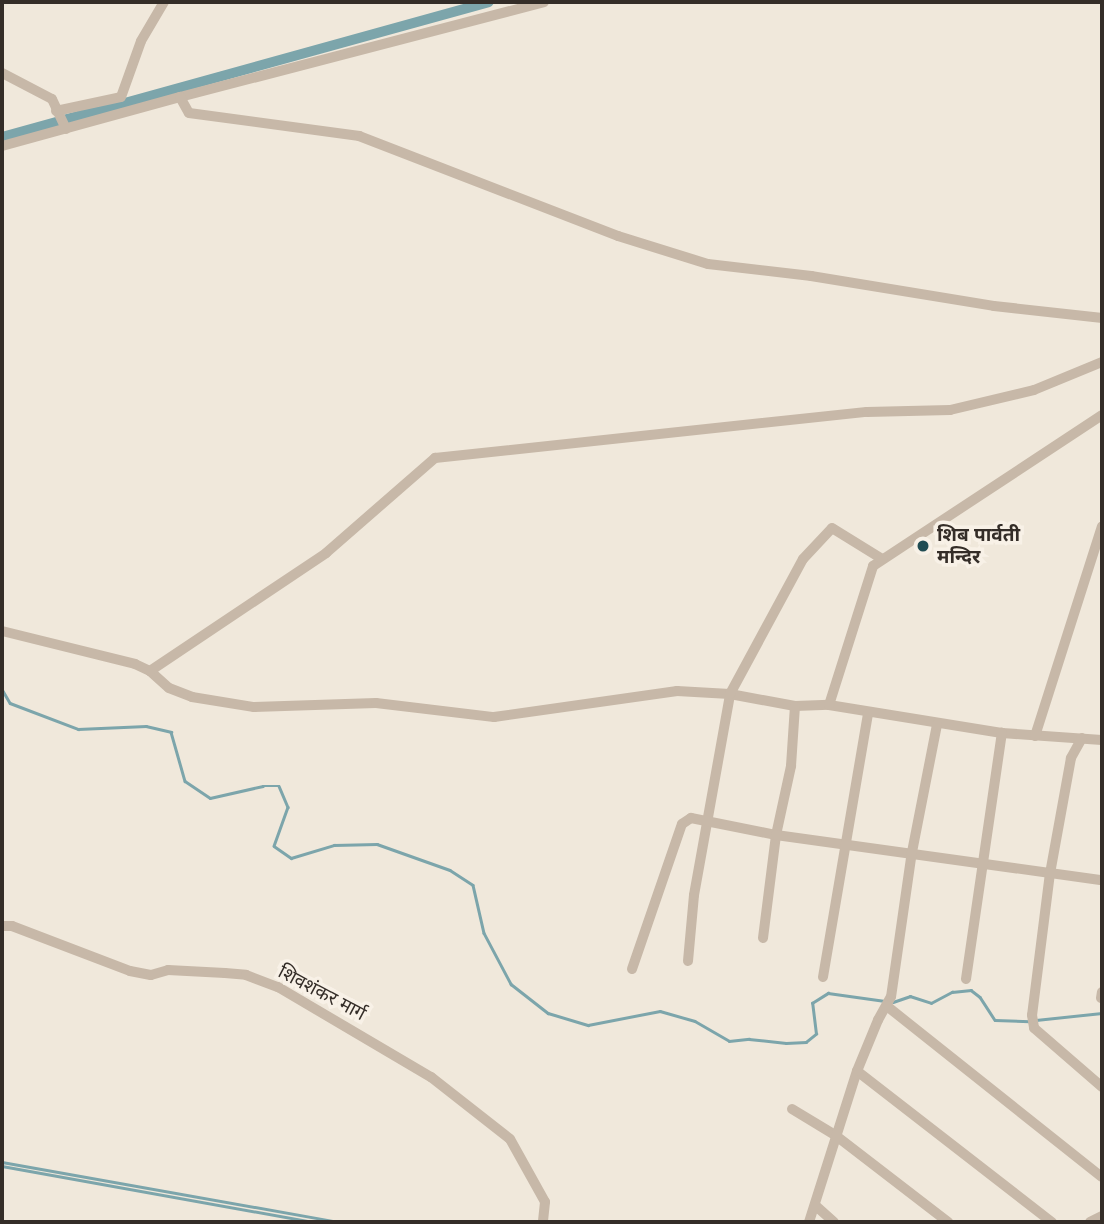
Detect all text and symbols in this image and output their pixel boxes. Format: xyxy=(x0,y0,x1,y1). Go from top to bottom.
place label: शिब पार्वती मन्दिर xyxy=(937,524,1020,568)
marker: शिब पार्वती मन्दिर xyxy=(915,538,931,554)
street label: शिवशंकर मार्ग xyxy=(274,960,370,1026)

